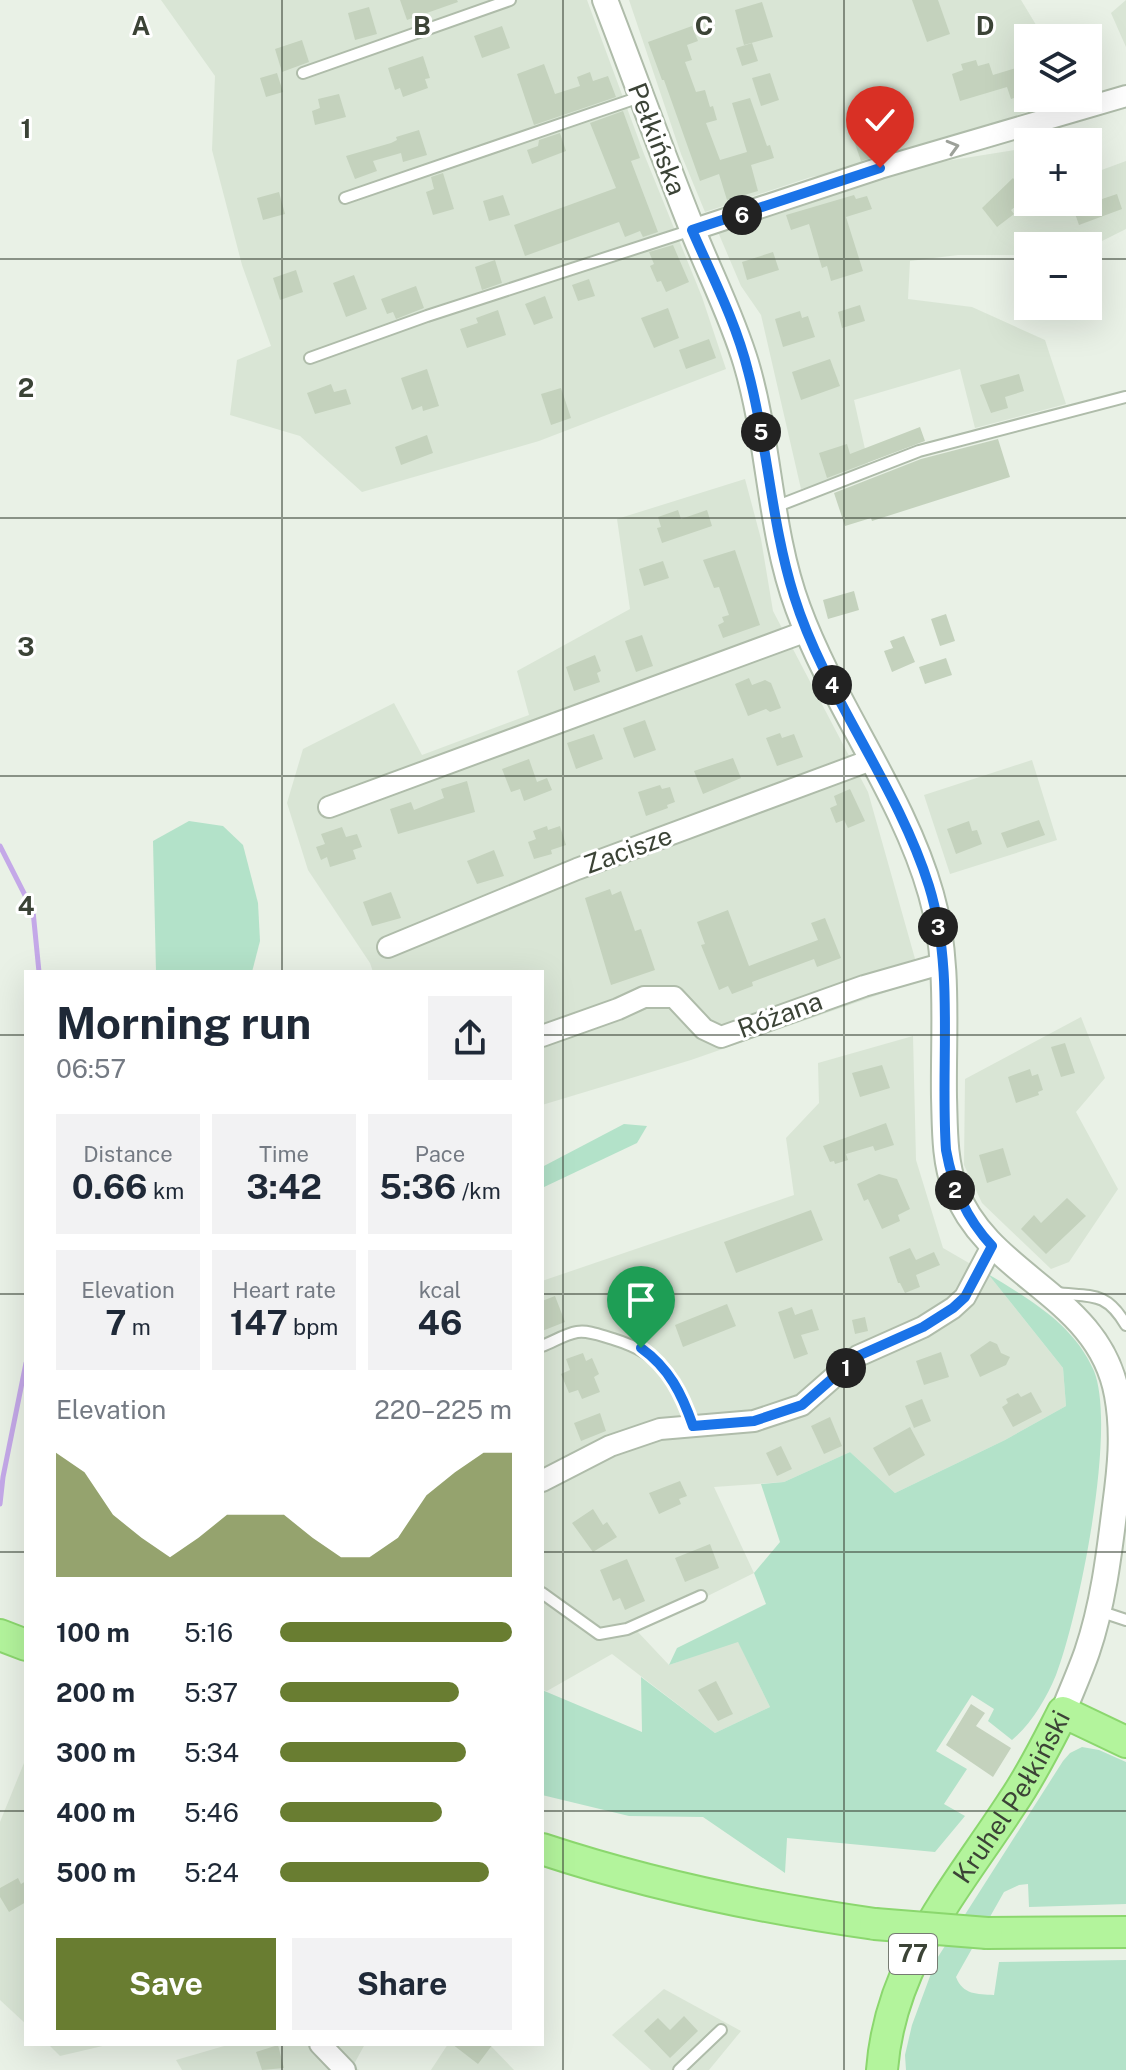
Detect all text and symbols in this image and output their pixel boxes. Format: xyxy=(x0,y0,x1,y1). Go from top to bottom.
text: A xyxy=(132,10,151,41)
text: B xyxy=(413,10,431,41)
text: C xyxy=(695,10,713,41)
text: D xyxy=(976,10,994,41)
map controls xyxy=(1014,24,1102,320)
button: layers xyxy=(1014,24,1102,112)
street label: Pełkińska xyxy=(622,78,693,199)
pin xyxy=(846,86,914,168)
icon: check xyxy=(858,98,902,142)
text: 1 xyxy=(20,113,32,144)
button: + xyxy=(1014,128,1102,216)
one-way arrow xyxy=(946,140,960,156)
pin: 6 xyxy=(722,195,762,235)
text: 6 xyxy=(735,202,749,228)
button: − xyxy=(1014,232,1102,320)
text: 2 xyxy=(18,372,34,403)
pin: 5 xyxy=(741,412,781,452)
text: 5 xyxy=(754,419,768,445)
text: 3 xyxy=(17,631,35,662)
pin: 4 xyxy=(812,665,852,705)
text: 4 xyxy=(825,672,839,698)
street label: Zacisze xyxy=(579,819,676,880)
text: 4 xyxy=(17,890,35,921)
pin: 3 xyxy=(918,907,958,947)
text: 3 xyxy=(931,914,945,940)
street label: Różana xyxy=(733,985,826,1044)
button: share xyxy=(428,996,512,1080)
text: Morning run xyxy=(56,997,311,1049)
text: 06:57 xyxy=(56,1053,126,1084)
text: Distance xyxy=(83,1141,173,1167)
text: Time xyxy=(259,1141,309,1167)
text: Pace xyxy=(415,1141,465,1167)
text: 0.66 xyxy=(72,1167,148,1207)
text: 3:42 xyxy=(246,1167,322,1207)
text: 5:36 xyxy=(379,1167,456,1207)
pin: 2 xyxy=(935,1170,975,1210)
text: 2 xyxy=(948,1177,962,1203)
text: km xyxy=(148,1178,184,1204)
text: /km xyxy=(456,1178,501,1204)
pin xyxy=(607,1266,675,1348)
text: Elevation xyxy=(81,1277,175,1303)
text: Heart rate xyxy=(232,1277,336,1303)
text: kcal xyxy=(419,1277,461,1303)
icon: arrive xyxy=(619,1278,663,1322)
text: 7 xyxy=(105,1303,126,1343)
text: 147 xyxy=(230,1303,288,1343)
text: 46 xyxy=(418,1303,462,1343)
text: m xyxy=(126,1314,151,1340)
text: bpm xyxy=(288,1314,338,1340)
pin: 1 xyxy=(826,1348,866,1388)
text: 1 xyxy=(841,1355,851,1381)
text: Elevation xyxy=(56,1394,166,1425)
text: 220–225 m xyxy=(374,1394,512,1425)
text: 100 m xyxy=(56,1617,130,1648)
text: 5:16 xyxy=(184,1617,233,1648)
text: 200 m xyxy=(56,1677,135,1708)
text: 5:37 xyxy=(184,1677,238,1708)
street label: Kruhel Pełkiński xyxy=(946,1705,1076,1889)
text: 300 m xyxy=(56,1737,136,1768)
text: 5:34 xyxy=(184,1737,239,1768)
text: 400 m xyxy=(56,1797,136,1828)
text: 5:46 xyxy=(184,1797,239,1828)
text: 500 m xyxy=(56,1857,136,1888)
text: 5:24 xyxy=(184,1857,239,1888)
road number: 77 xyxy=(889,1934,937,1974)
button: Save xyxy=(56,1938,276,2030)
button: Share xyxy=(292,1938,512,2030)

